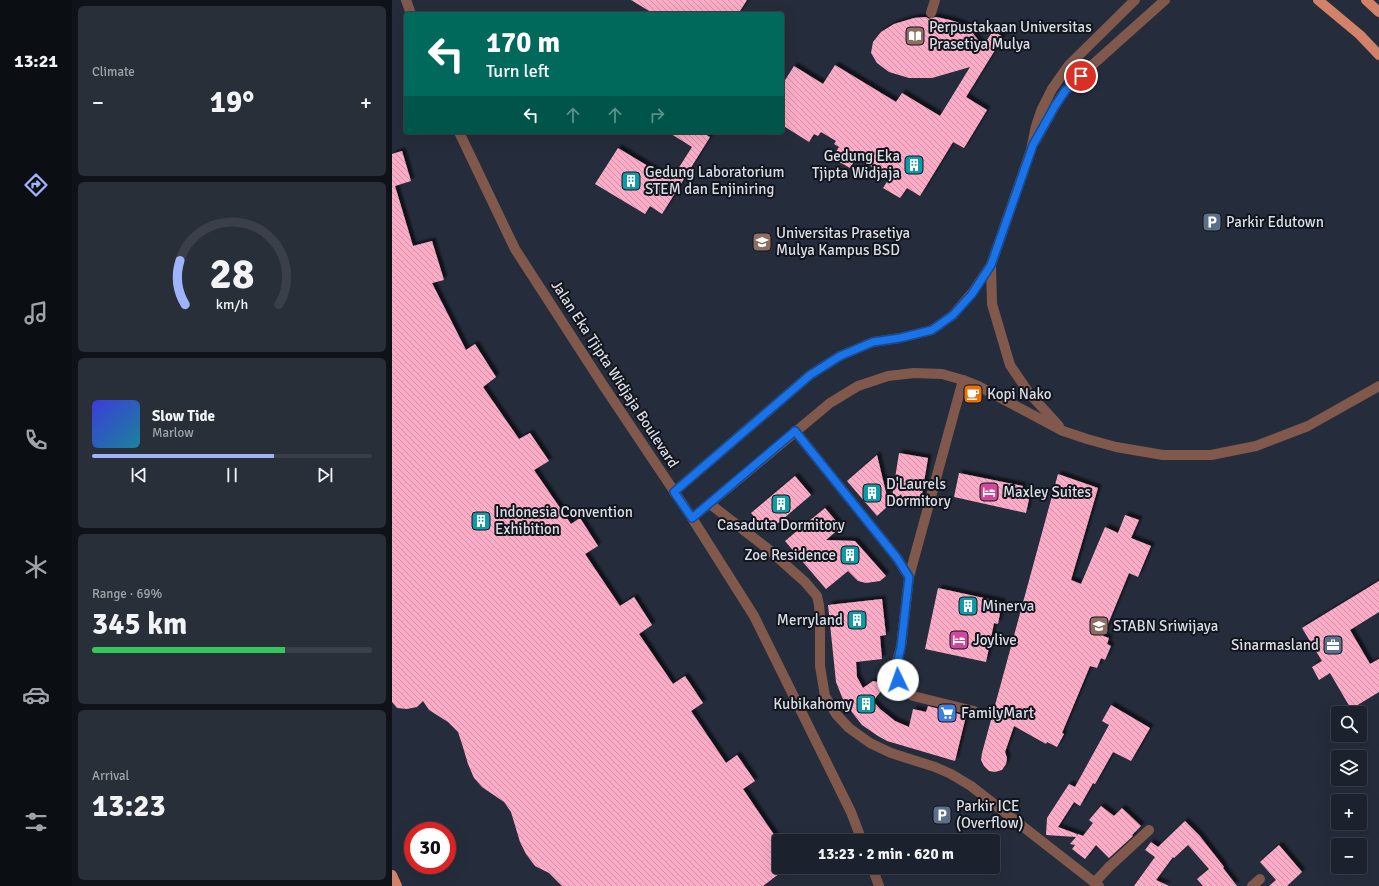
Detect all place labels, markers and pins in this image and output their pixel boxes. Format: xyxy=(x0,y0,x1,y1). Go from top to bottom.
place label: Perpustakaan Universitas Prasetiya Mulya xyxy=(929,18,1092,53)
library icon: Perpustakaan Universitas Prasetiya Mulya xyxy=(904,25,926,47)
pin xyxy=(1064,59,1098,93)
place label: Gedung Eka Tjipta Widjaja xyxy=(812,147,900,182)
building icon: Gedung Eka Tjipta Widjaja xyxy=(903,154,925,176)
place label: Gedung Laboratorium STEM dan Enjiniring xyxy=(645,163,785,198)
building icon: Gedung Laboratorium STEM dan Enjiniring xyxy=(620,170,642,192)
parking icon: Parkir Edutown xyxy=(1201,211,1223,233)
place label: Parkir Edutown xyxy=(1226,213,1324,231)
place label: Universitas Prasetiya Mulya Kampus BSD xyxy=(776,224,910,259)
school or university icon: Universitas Prasetiya Mulya Kampus BSD xyxy=(751,231,773,253)
cafe icon: Kopi Nako xyxy=(962,383,984,405)
place label: Kopi Nako xyxy=(987,385,1052,403)
place label: D'Laurels Dormitory xyxy=(886,475,951,510)
hotel icon: Maxley Suites xyxy=(978,481,1000,503)
building icon: D'Laurels Dormitory xyxy=(861,482,883,504)
place label: Maxley Suites xyxy=(1003,483,1092,501)
building icon: Casaduta Dormitory xyxy=(770,493,792,515)
place label: Indonesia Convention Exhibition xyxy=(495,503,633,538)
building icon: Indonesia Convention Exhibition xyxy=(470,510,492,532)
place label: Casaduta Dormitory xyxy=(717,516,845,534)
building icon: Zoe Residence xyxy=(839,544,861,566)
place label: Zoe Residence xyxy=(744,546,836,564)
building icon: Minerva xyxy=(957,595,979,617)
place label: Minerva xyxy=(982,597,1034,615)
building icon: Merryland xyxy=(846,609,868,631)
place label: Merryland xyxy=(777,611,843,629)
school or university icon: STABN Sriwijaya xyxy=(1088,615,1110,637)
place label: STABN Sriwijaya xyxy=(1113,617,1218,635)
hotel icon: Joylive xyxy=(948,629,970,651)
place label: Joylive xyxy=(973,631,1017,649)
office icon: Sinarmasland xyxy=(1322,634,1344,656)
place label: Sinarmasland xyxy=(1231,636,1319,654)
building icon: Kubikahomy xyxy=(855,693,877,715)
place label: Kubikahomy xyxy=(773,695,852,713)
supermarket icon: FamilyMart xyxy=(936,702,958,724)
place label: FamilyMart xyxy=(961,704,1034,722)
place label: Parkir ICE (Overflow) xyxy=(956,797,1024,832)
parking icon: Parkir ICE (Overflow) xyxy=(931,804,953,826)

